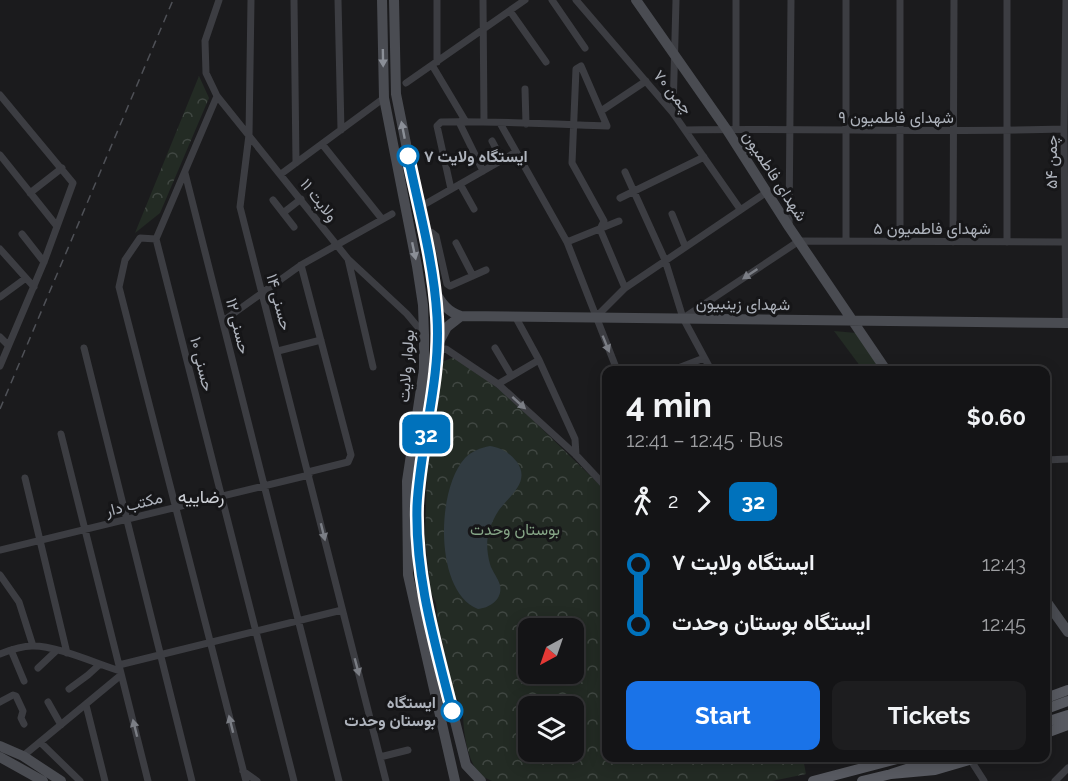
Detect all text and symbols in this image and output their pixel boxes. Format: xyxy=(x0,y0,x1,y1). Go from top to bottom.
one-way arrow xyxy=(378,49,388,68)
street label: چمن ۷۰ xyxy=(648,66,697,120)
street label: شهدای فاطمیون ۹ xyxy=(838,108,954,128)
one-way arrow xyxy=(398,120,407,139)
street label: شهدای فاطمیون xyxy=(738,127,811,225)
street label: چمن ۵۴ xyxy=(1042,135,1063,189)
marker: ایستگاه ولایت ۷ xyxy=(397,145,419,167)
place label: ایستگاه ولایت ۷ xyxy=(424,147,528,167)
street label: ولایت ۱۱ xyxy=(296,175,342,226)
street label: شهدای فاطمیون ۵ xyxy=(873,219,991,239)
one-way arrow xyxy=(410,241,419,260)
one-way arrow xyxy=(743,268,759,280)
street label: حسنی ۱۴ xyxy=(261,272,296,333)
street label: شهدای زینبیون xyxy=(696,294,790,315)
street label: حسنی ۱۲ xyxy=(221,296,254,356)
street label: بولوار ولایت xyxy=(394,329,419,403)
street label: حسنی ۱۰ xyxy=(185,335,218,394)
one-way arrow xyxy=(602,335,611,353)
text: 4 min xyxy=(626,386,712,425)
one-way arrow xyxy=(511,396,526,409)
text: $0.60 xyxy=(967,404,1026,430)
line badge: 32 xyxy=(399,414,453,454)
text: 32 xyxy=(414,422,438,447)
text: 12:41 – 12:45 · Bus xyxy=(626,428,783,452)
icon: walk xyxy=(626,485,659,518)
icon: forward xyxy=(687,485,720,518)
district label: رضاییه xyxy=(178,486,224,508)
street label: مکتب دار xyxy=(102,488,165,521)
text: 2 xyxy=(668,489,678,513)
text: 32 xyxy=(741,489,765,514)
park label: بوستان وحدت xyxy=(470,520,560,540)
one-way arrow xyxy=(318,523,328,541)
text: ایستگاه ولایت ۷ xyxy=(672,549,815,575)
text: 12:43 xyxy=(982,552,1026,576)
text: ایستگاه بوستان وحدت xyxy=(672,609,871,635)
text: 12:45 xyxy=(981,612,1026,636)
north arrow xyxy=(518,618,584,684)
map controls xyxy=(518,618,584,762)
one-way arrow xyxy=(353,658,362,676)
button: Start xyxy=(626,681,820,750)
button: Tickets xyxy=(832,681,1026,750)
place label: ایستگاه بوستان وحدت xyxy=(344,693,436,731)
button: layers xyxy=(518,696,584,762)
marker: ایستگاه بوستان وحدت xyxy=(441,700,463,722)
one-way arrow xyxy=(226,715,236,733)
one-way arrow xyxy=(129,719,139,737)

